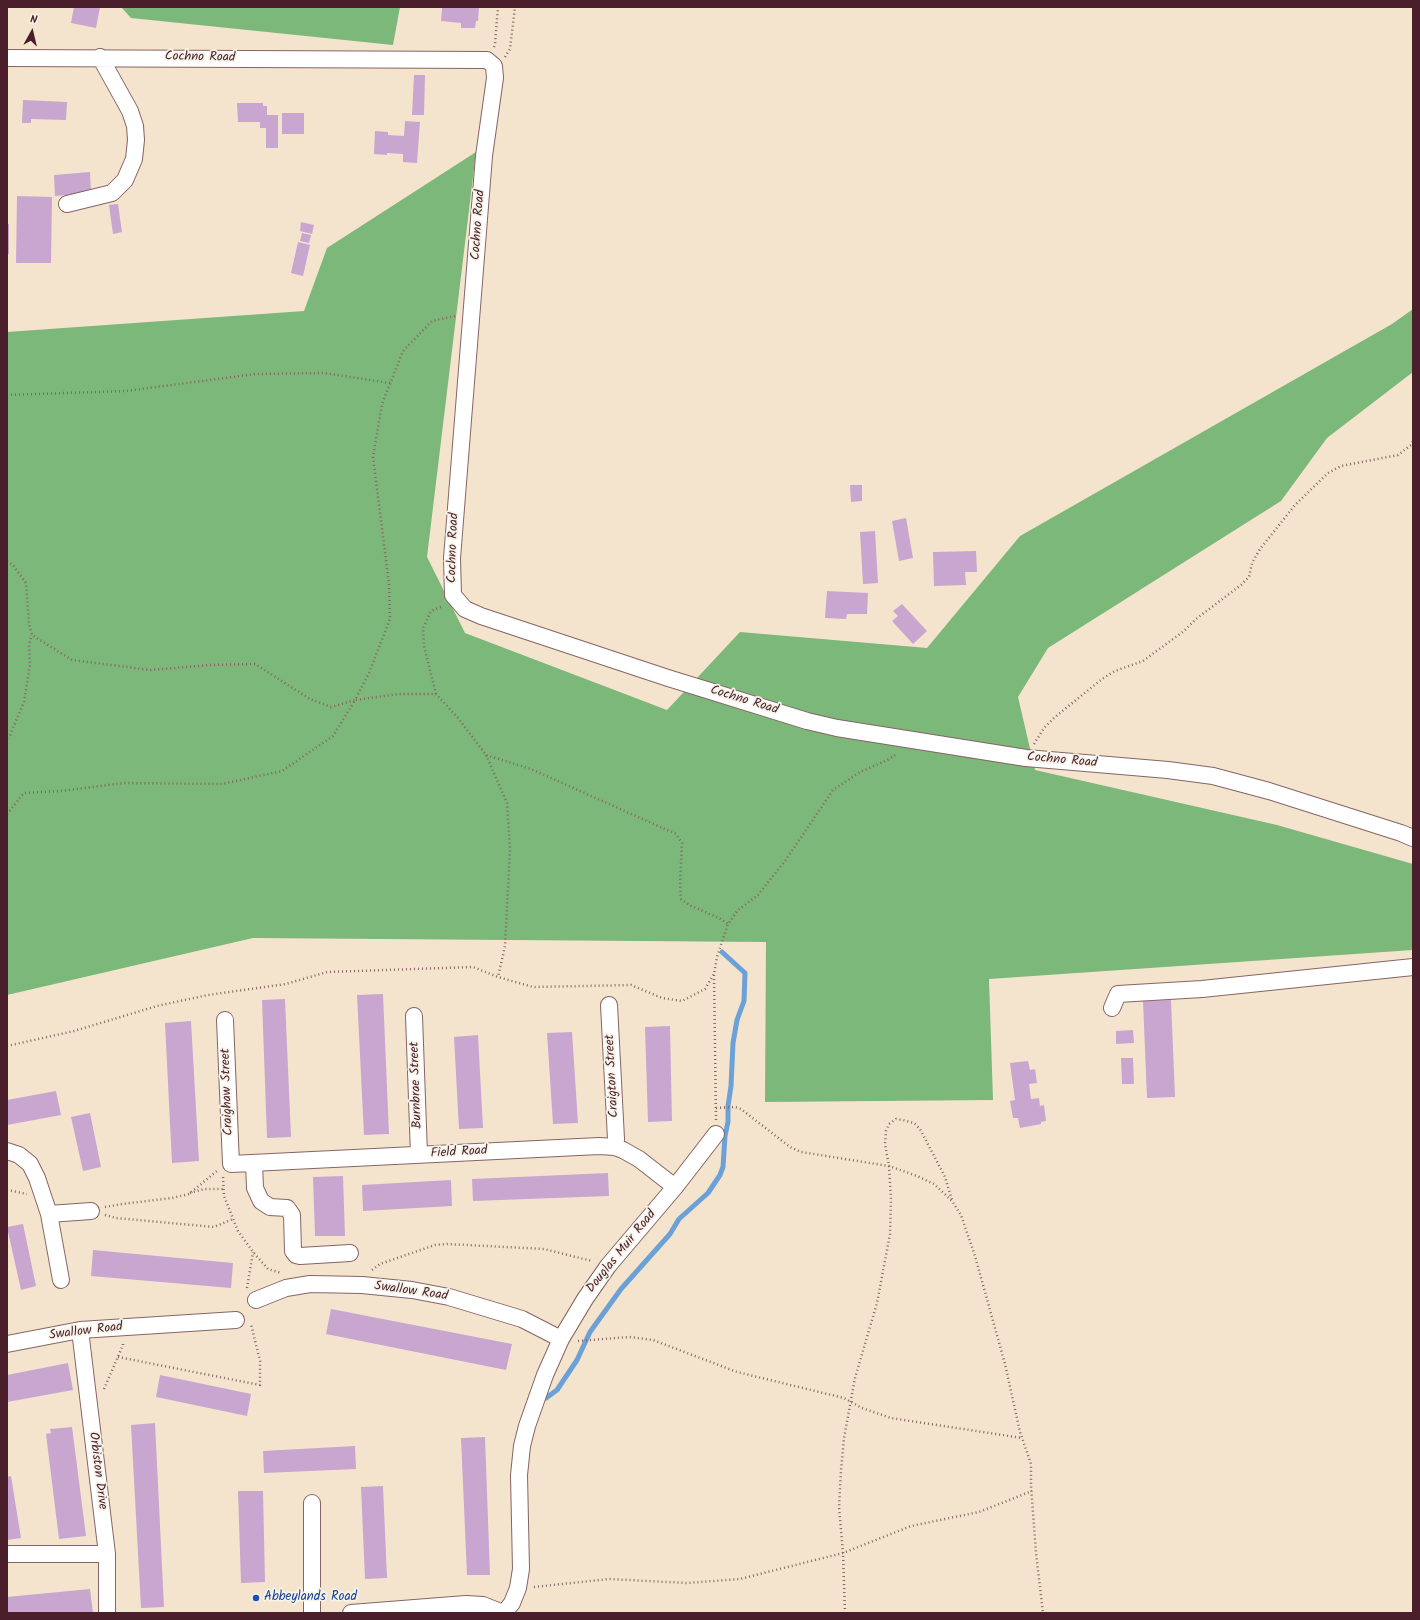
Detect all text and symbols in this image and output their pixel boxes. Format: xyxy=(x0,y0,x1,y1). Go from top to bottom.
text: N xyxy=(29,11,38,30)
north arrow xyxy=(12,12,52,52)
street label: Cochno Road xyxy=(165,50,235,66)
street label: Cochno Road xyxy=(469,189,489,261)
street label: Cochno Road xyxy=(445,512,463,584)
street label: Cochno Road xyxy=(708,683,780,719)
street label: Cochno Road xyxy=(1026,750,1098,772)
street label: Craigton Street xyxy=(603,1034,623,1118)
street label: Burnbrae Street xyxy=(408,1041,426,1129)
street label: Craighaw Street xyxy=(219,1048,237,1136)
street label: Field Road xyxy=(430,1144,488,1162)
street label: Douglas Muir Road xyxy=(584,1207,660,1297)
street label: Swallow Road xyxy=(373,1279,449,1305)
street label: Swallow Road xyxy=(48,1320,124,1344)
street label: Orbiston Drive xyxy=(85,1431,109,1511)
place label: Abbeylands Road xyxy=(264,1590,357,1606)
marker: Abbeylands Road xyxy=(251,1593,261,1603)

